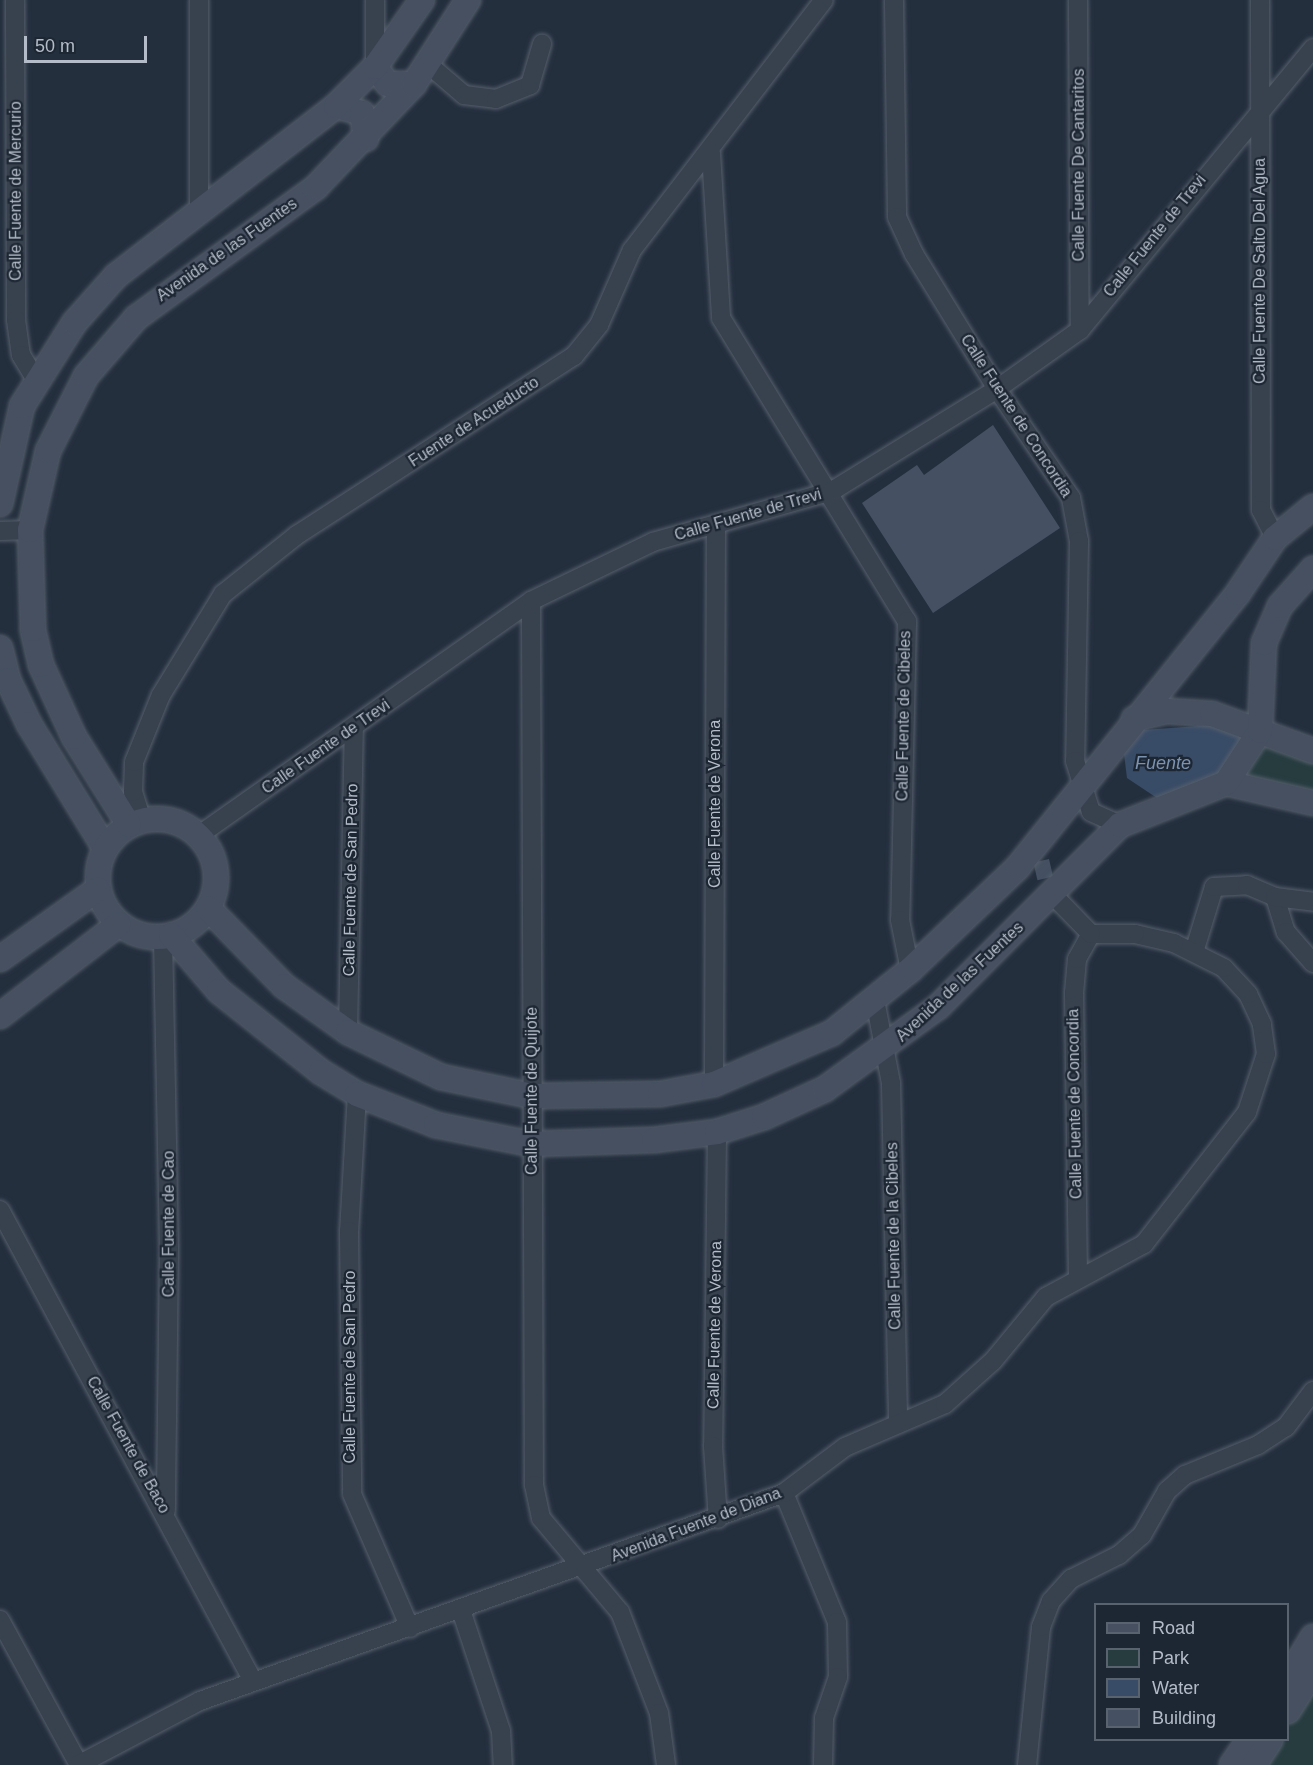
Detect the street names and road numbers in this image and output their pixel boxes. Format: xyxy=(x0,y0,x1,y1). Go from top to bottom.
street label: Calle Fuente De Cantaritos xyxy=(1069,69,1089,261)
street label: Calle Fuente de Mercurio xyxy=(6,101,26,281)
street label: Calle Fuente De Salto Del Agua xyxy=(1250,158,1270,384)
street label: Calle Fuente de Trevi xyxy=(1100,171,1210,301)
street label: Avenida de las Fuentes xyxy=(153,194,301,306)
street label: Calle Fuente de Concordia xyxy=(956,331,1076,501)
street label: Fuente de Acueducto xyxy=(405,373,543,471)
street label: Calle Fuente de Trevi xyxy=(672,485,824,545)
street label: Calle Fuente de Cibeles xyxy=(893,630,915,802)
street label: Calle Fuente de Trevi xyxy=(258,695,394,799)
street label: Calle Fuente de Verona xyxy=(705,720,725,888)
street label: Calle Fuente de San Pedro xyxy=(340,783,362,977)
street label: Avenida de las Fuentes xyxy=(892,918,1028,1046)
street label: Calle Fuente de Quijote xyxy=(522,1007,542,1175)
street label: Calle Fuente de Concordia xyxy=(1064,1009,1086,1199)
street label: Calle Fuente de la Cibeles xyxy=(883,1142,905,1330)
street label: Calle Fuente de Cao xyxy=(159,1151,179,1297)
street label: Calle Fuente de Verona xyxy=(704,1241,726,1409)
street label: Calle Fuente de San Pedro xyxy=(340,1270,360,1464)
street label: Calle Fuente de Baco xyxy=(82,1373,174,1517)
street label: Avenida Fuente de Diana xyxy=(608,1484,784,1566)

